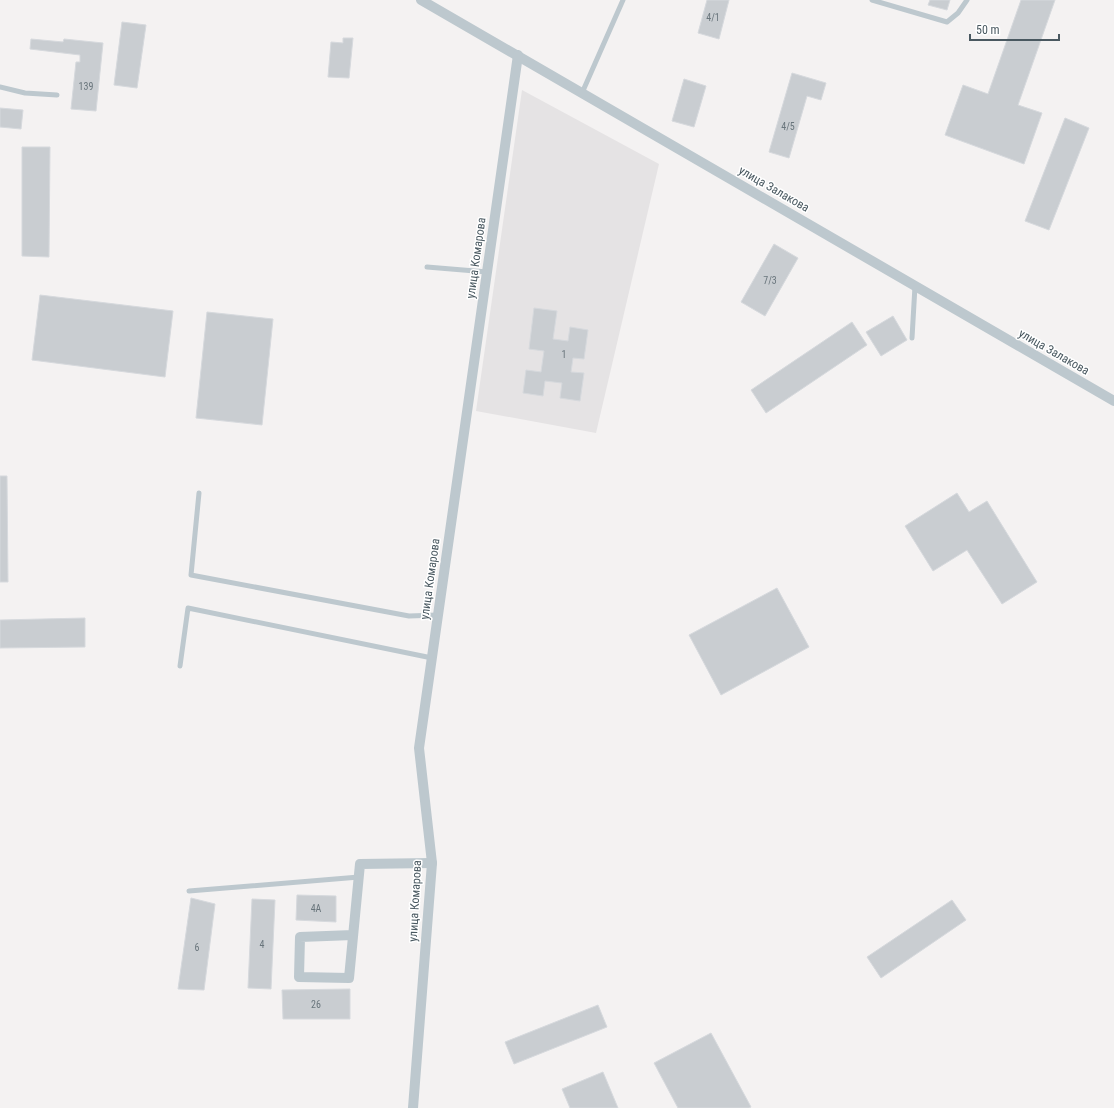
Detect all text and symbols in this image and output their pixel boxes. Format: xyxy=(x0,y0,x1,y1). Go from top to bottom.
house number: 4/1 xyxy=(706,12,720,23)
scale bar xyxy=(970,16,1059,42)
text: 50 m xyxy=(976,23,1000,37)
house number: 139 xyxy=(79,81,93,92)
house number: 4/5 xyxy=(781,121,795,132)
street label: улица Залакова xyxy=(736,163,812,215)
street label: улица Комарова xyxy=(463,216,489,299)
house number: 7/3 xyxy=(763,275,777,286)
street label: улица Залакова xyxy=(1016,326,1092,378)
house number: 1 xyxy=(562,349,566,360)
street label: улица Комарова xyxy=(417,537,443,620)
street label: улица Комарова xyxy=(406,860,424,942)
house number: 4А xyxy=(311,903,322,914)
house number: 4 xyxy=(260,939,265,950)
house number: 6 xyxy=(195,942,200,953)
house number: 26 xyxy=(311,999,321,1010)

